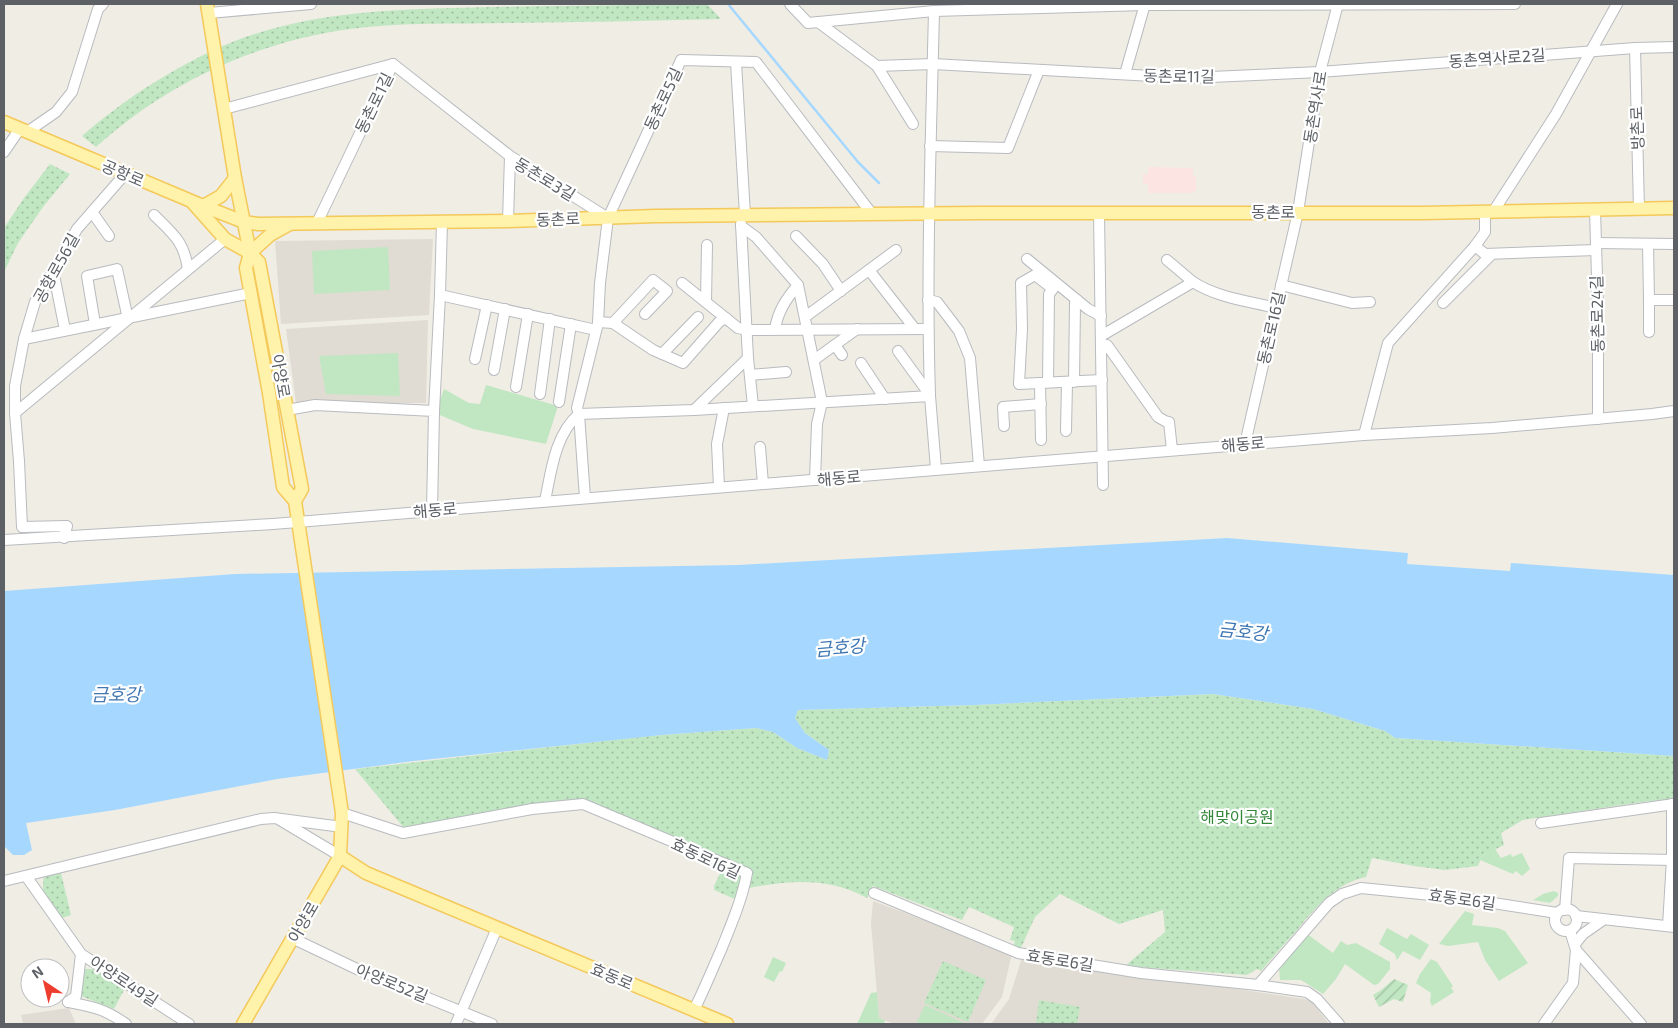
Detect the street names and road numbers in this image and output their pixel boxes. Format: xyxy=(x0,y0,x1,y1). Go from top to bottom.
street label: 동촌역사로2길 xyxy=(1448,45,1546,70)
street label: 동촌로5길 xyxy=(640,64,685,133)
street label: 동촌로11길 xyxy=(1143,65,1215,86)
street label: 동촌로1길 xyxy=(351,69,396,136)
street label: 동촌역사로 xyxy=(1299,69,1330,145)
street label: 방촌로 xyxy=(1626,105,1647,150)
street label: 동촌로3길 xyxy=(511,153,579,204)
street label: 공항로 xyxy=(99,155,147,190)
street label: 동촌로 xyxy=(1251,202,1295,221)
street label: 동촌로 xyxy=(536,208,581,229)
street label: 공항로56길 xyxy=(29,230,82,306)
street label: 동촌로24길 xyxy=(1586,275,1607,353)
street label: 동촌로16길 xyxy=(1253,290,1288,366)
street label: 아양로 xyxy=(268,353,295,400)
street label: 해동로 xyxy=(1220,432,1266,455)
street label: 해동로 xyxy=(816,466,862,489)
street label: 해동로 xyxy=(412,498,458,521)
street label: 효동로16길 xyxy=(668,833,744,882)
street label: 효동로6길 xyxy=(1427,884,1497,913)
street label: 아양로 xyxy=(283,898,322,946)
street label: 효동로6길 xyxy=(1025,945,1095,974)
street label: 아양로49길 xyxy=(86,951,162,1010)
street label: 효동로 xyxy=(588,958,636,993)
street label: 아양로52길 xyxy=(353,959,431,1006)

